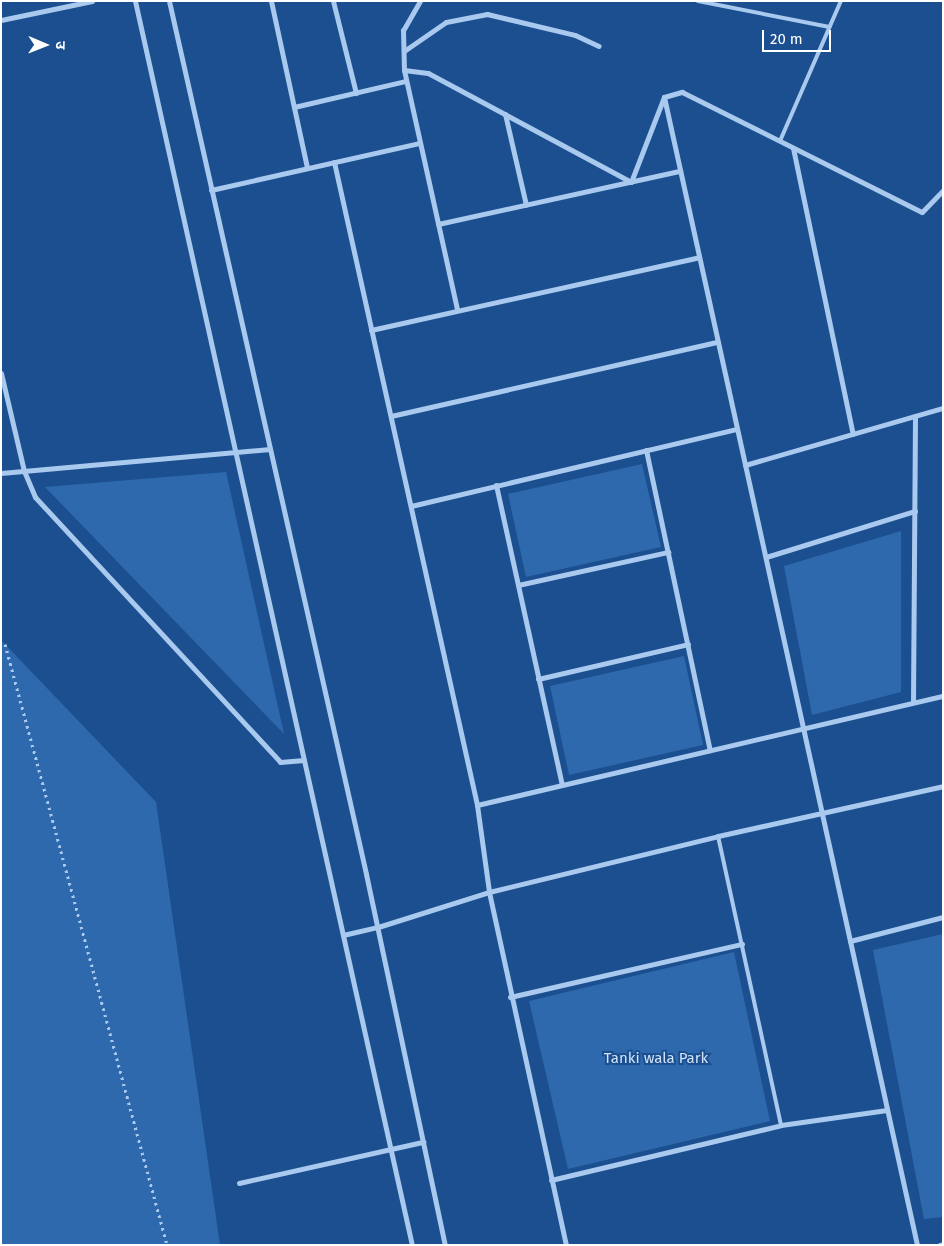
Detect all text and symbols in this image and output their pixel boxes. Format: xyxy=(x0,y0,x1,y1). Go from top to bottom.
north arrow xyxy=(20,20,70,70)
scale bar xyxy=(764,20,833,52)
text: 20 m xyxy=(770,30,803,48)
text: उ xyxy=(52,41,69,50)
park label: Tanki wala Park xyxy=(604,1050,708,1068)

